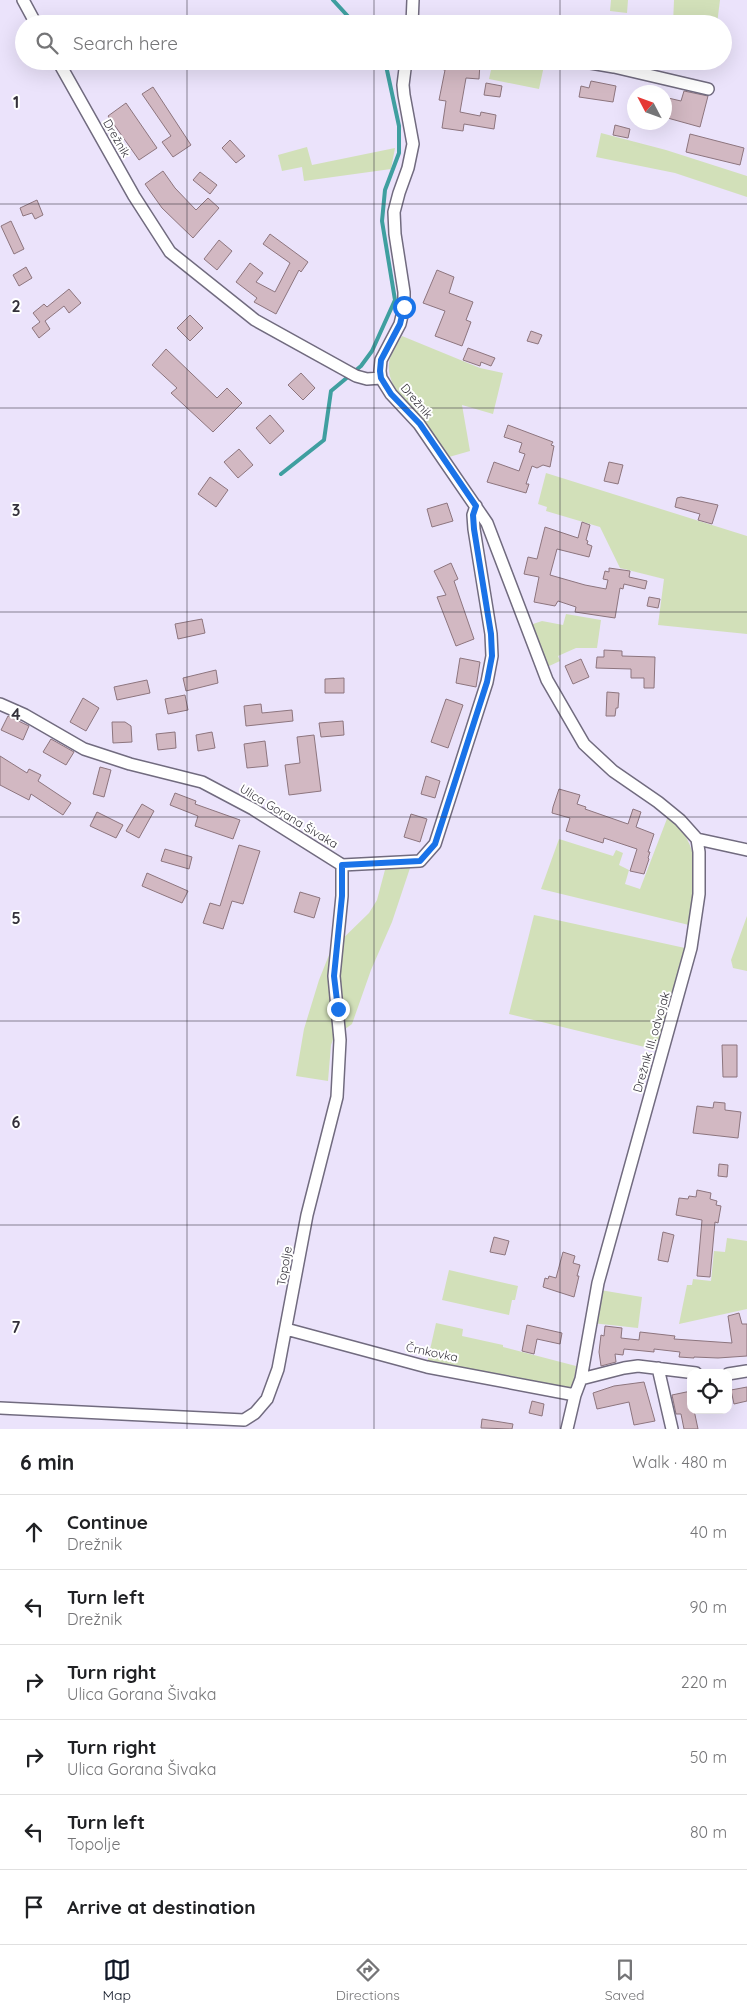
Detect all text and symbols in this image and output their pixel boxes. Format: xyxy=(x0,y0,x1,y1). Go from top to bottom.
search box xyxy=(15,15,732,70)
icon: search xyxy=(33,29,61,57)
text: Search here xyxy=(73,31,178,55)
north arrow xyxy=(627,85,672,130)
text: 1 xyxy=(13,92,19,112)
street label: Drežnik xyxy=(100,116,134,160)
text: 2 xyxy=(11,296,21,316)
route start xyxy=(393,296,416,319)
street label: Drežnik xyxy=(398,380,436,422)
text: 3 xyxy=(12,500,20,520)
text: 4 xyxy=(11,704,21,724)
street label: Ulica Gorana Šivaka xyxy=(237,781,341,851)
text: 5 xyxy=(11,908,21,928)
street label: Drežnik III. odvojak xyxy=(629,990,673,1094)
route end xyxy=(327,998,350,1021)
text: 6 xyxy=(12,1112,21,1132)
street label: Topolje xyxy=(273,1245,295,1287)
text: 7 xyxy=(12,1317,21,1337)
street label: Črnkovka xyxy=(405,1339,459,1365)
map controls xyxy=(687,1369,732,1414)
button: locate xyxy=(687,1369,732,1414)
text: 6 min xyxy=(20,1449,74,1475)
text: Walk · 480 m xyxy=(632,1452,727,1472)
text: Continue xyxy=(67,1510,148,1534)
icon: ahead xyxy=(20,1518,48,1546)
text: 40 m xyxy=(690,1522,727,1542)
text: Drežnik xyxy=(67,1534,122,1554)
text: Turn left xyxy=(67,1585,145,1609)
icon: left xyxy=(20,1593,48,1621)
text: 90 m xyxy=(690,1597,727,1617)
text: Drežnik xyxy=(67,1609,122,1629)
text: Turn right xyxy=(67,1660,156,1684)
icon: right xyxy=(20,1668,48,1696)
text: 220 m xyxy=(681,1672,727,1692)
text: Ulica Gorana Šivaka xyxy=(67,1684,216,1704)
text: Turn right xyxy=(67,1735,156,1759)
icon: right xyxy=(20,1743,48,1771)
text: 50 m xyxy=(690,1747,727,1767)
text: Ulica Gorana Šivaka xyxy=(67,1759,216,1779)
text: Turn left xyxy=(67,1810,145,1834)
icon: left xyxy=(20,1818,48,1846)
text: 80 m xyxy=(690,1822,727,1842)
text: Topolje xyxy=(67,1834,121,1854)
icon: arrive xyxy=(20,1893,48,1921)
text: Arrive at destination xyxy=(67,1895,256,1919)
tab: Map xyxy=(102,1956,131,2004)
tab: Directions xyxy=(336,1956,400,2004)
tab: Saved xyxy=(605,1956,645,2004)

